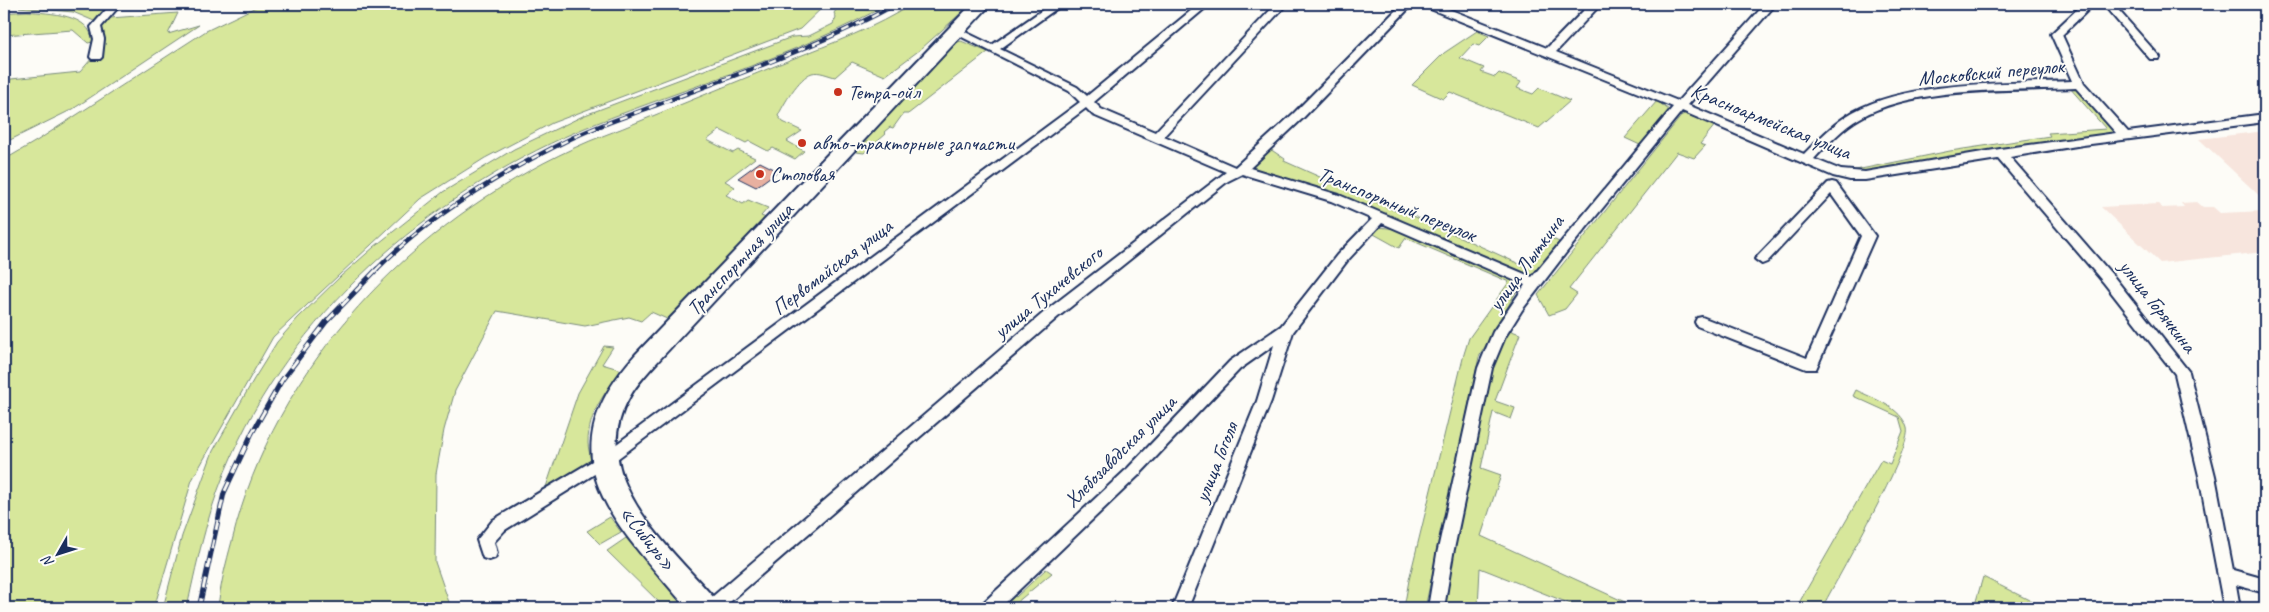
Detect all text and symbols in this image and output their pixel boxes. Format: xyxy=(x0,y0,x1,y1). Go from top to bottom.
street label: Московский переулок xyxy=(1917,52,2067,91)
street label: Красноармейская улица xyxy=(1687,77,1856,166)
place label: Тетра-ойл xyxy=(848,79,922,105)
marker: Тетра-ойл xyxy=(832,86,844,98)
place label: авто-тракторные запчасти xyxy=(812,130,1015,157)
marker: авто-тракторные запчасти xyxy=(796,137,808,149)
street label: Транспортный переулок xyxy=(1314,160,1482,248)
place label: Столовая xyxy=(770,161,836,187)
marker: Столовая xyxy=(754,168,766,180)
street label: Транспортная улица xyxy=(681,196,800,321)
street label: улица Лыткина xyxy=(1481,209,1570,318)
street label: Первомайская улица xyxy=(767,212,899,321)
street label: улица Тухачевского xyxy=(987,239,1110,345)
street label: улица Горячкина xyxy=(2112,253,2204,359)
street label: Хлебозаводская улица xyxy=(1058,388,1183,513)
street label: улица Гоголя xyxy=(1187,417,1244,508)
street label: «Сибирь» xyxy=(614,500,682,576)
north arrow xyxy=(32,530,82,580)
text: N xyxy=(37,551,58,571)

